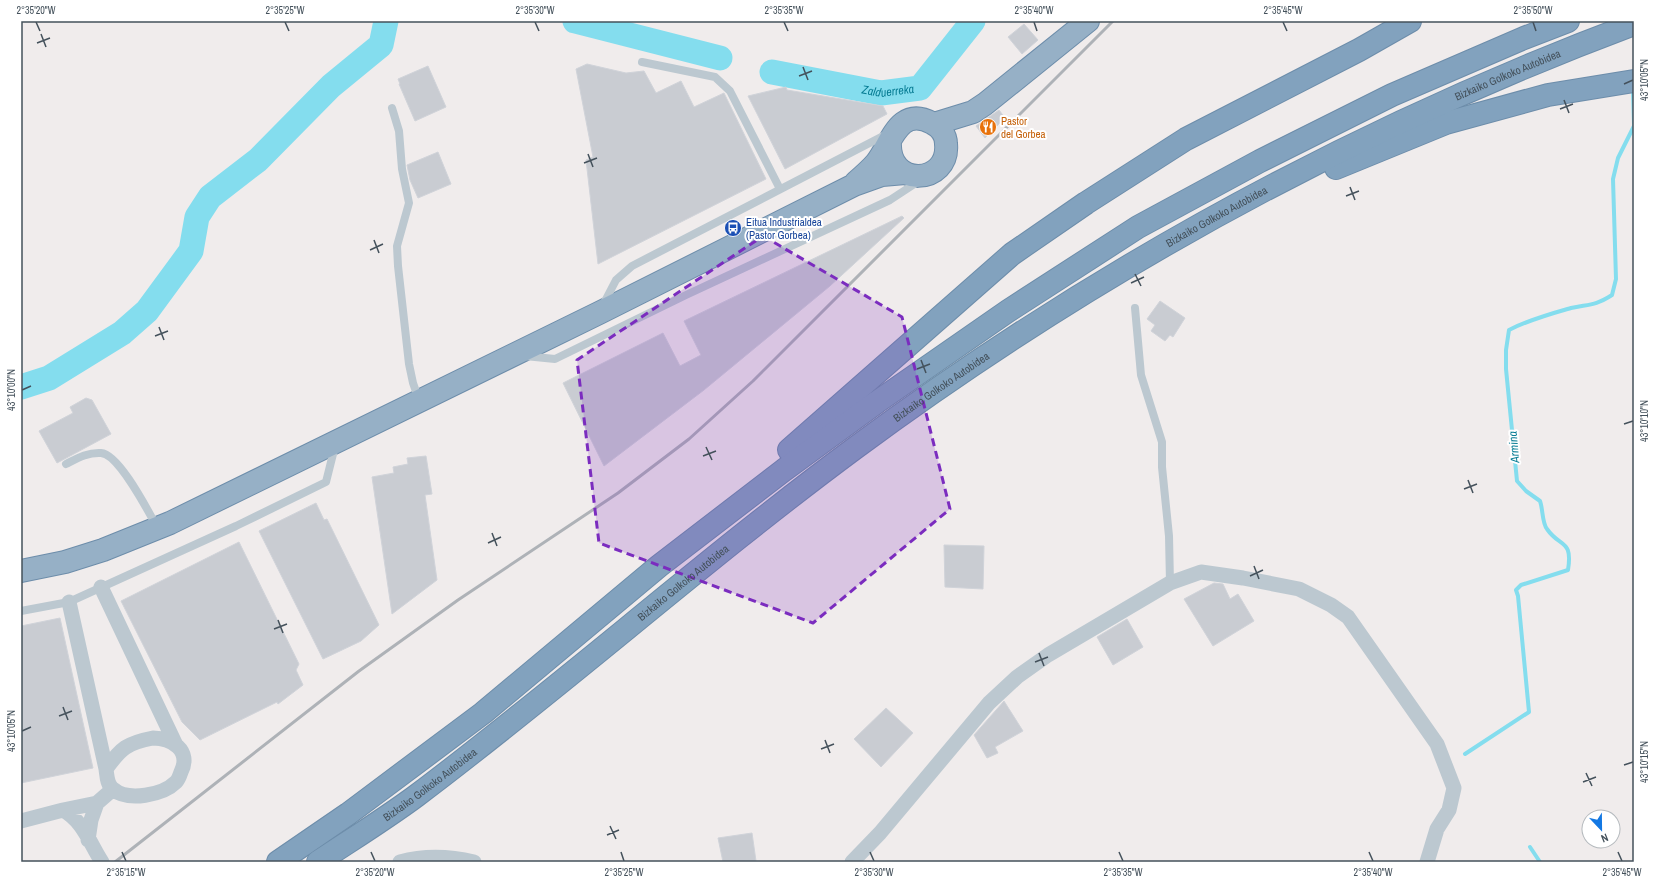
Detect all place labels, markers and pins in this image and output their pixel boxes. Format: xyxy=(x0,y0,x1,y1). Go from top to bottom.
place label: Pastor del Gorbea xyxy=(1001,114,1046,141)
restaurant icon: Pastor del Gorbea xyxy=(978,117,998,137)
place label: Eitua Industrialdea (Pastor Gorbea) xyxy=(746,215,822,242)
bus stop icon: Eitua Industrialdea (Pastor Gorbea) xyxy=(723,218,743,238)

